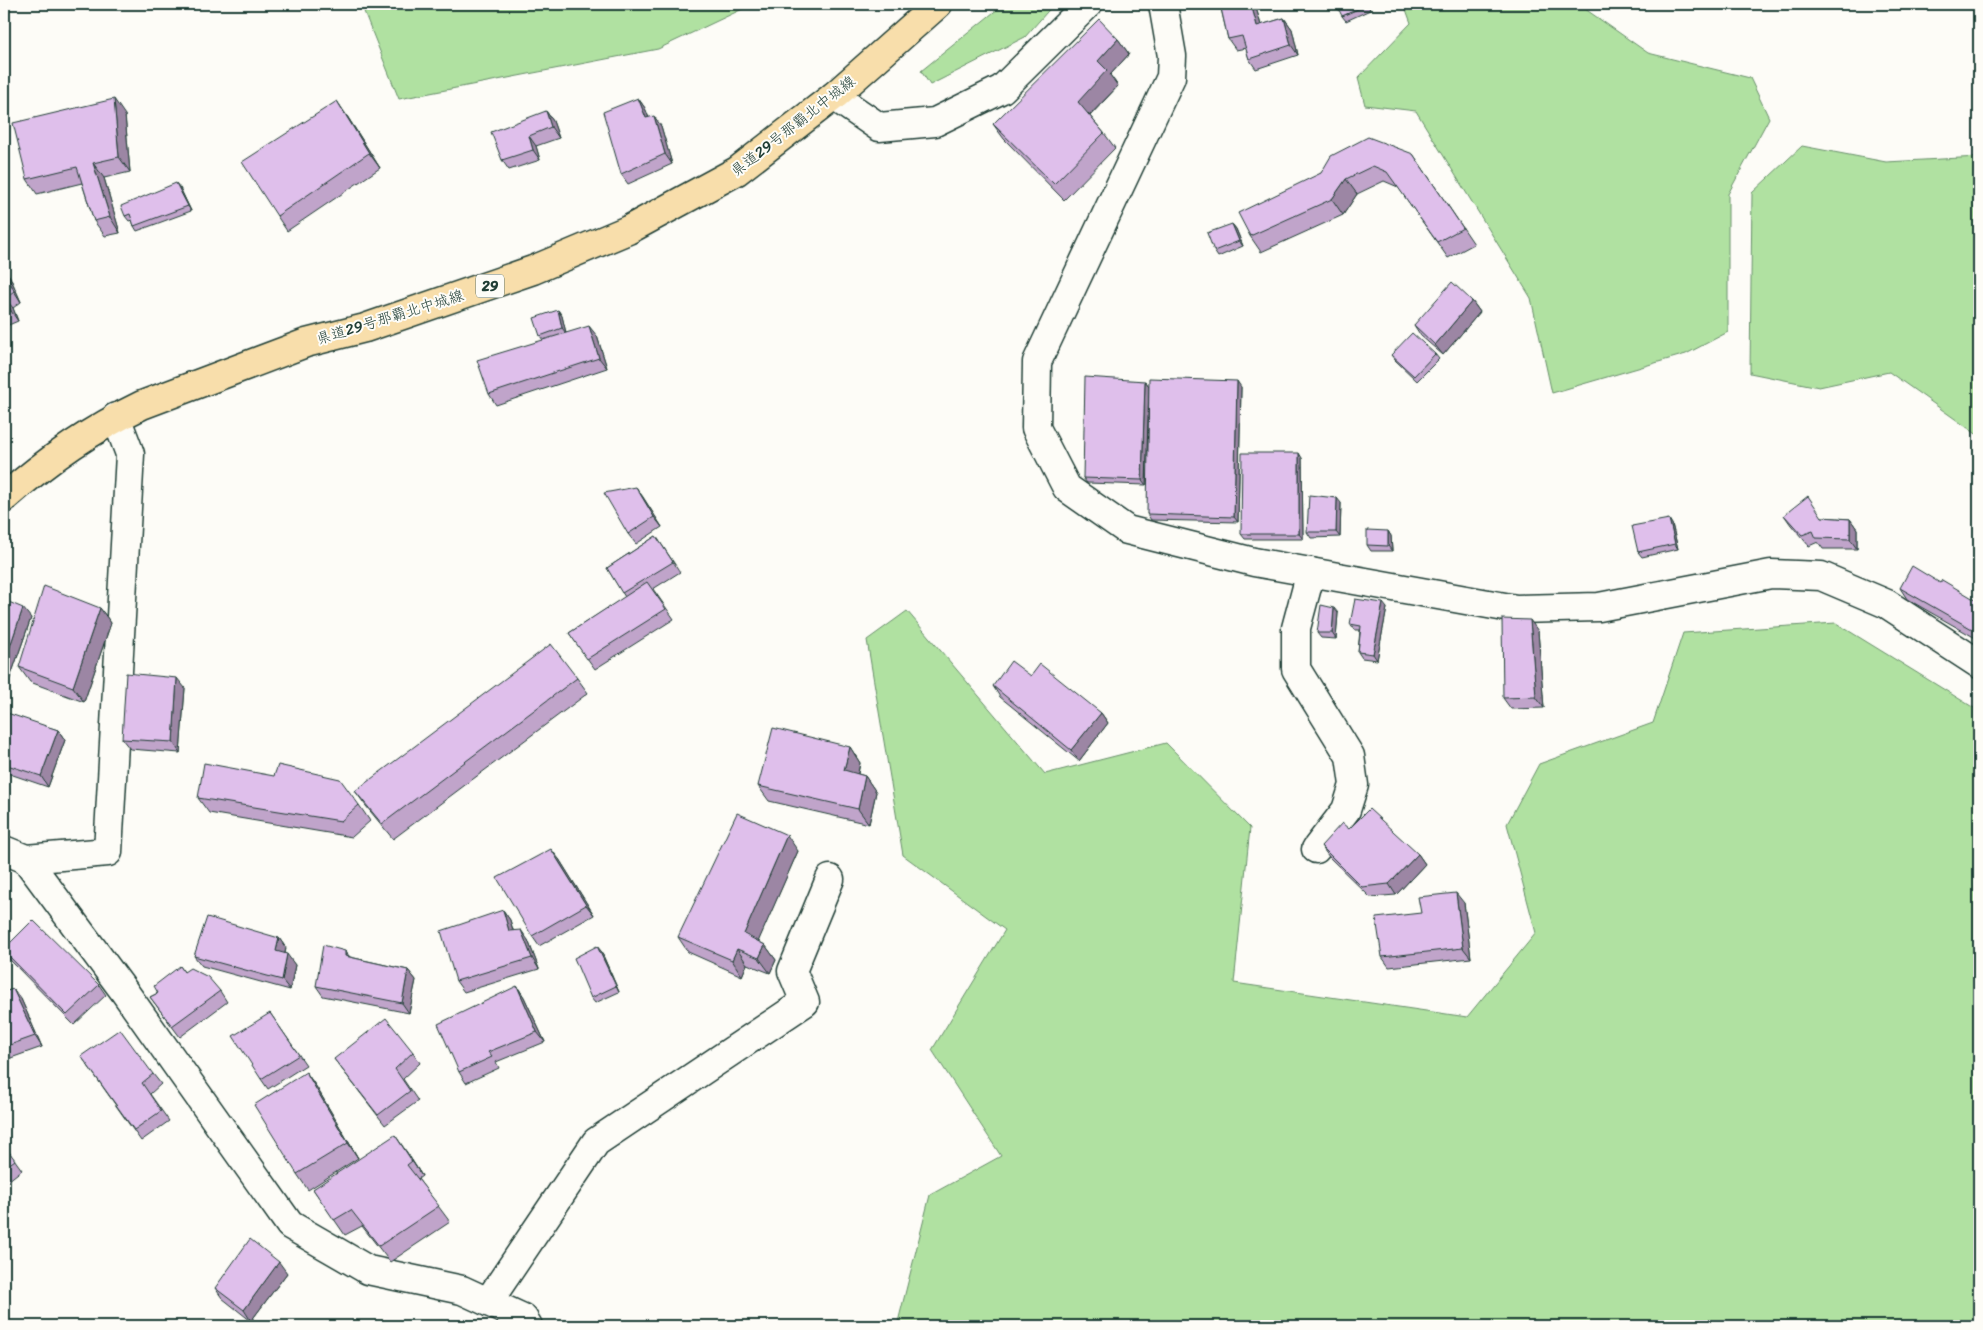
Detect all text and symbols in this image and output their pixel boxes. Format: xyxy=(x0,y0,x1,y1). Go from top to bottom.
street label: 県道29号那覇北中城線 xyxy=(725,69,861,183)
road number: 29 xyxy=(476,274,504,298)
street label: 県道29号那覇北中城線 xyxy=(313,282,467,352)

